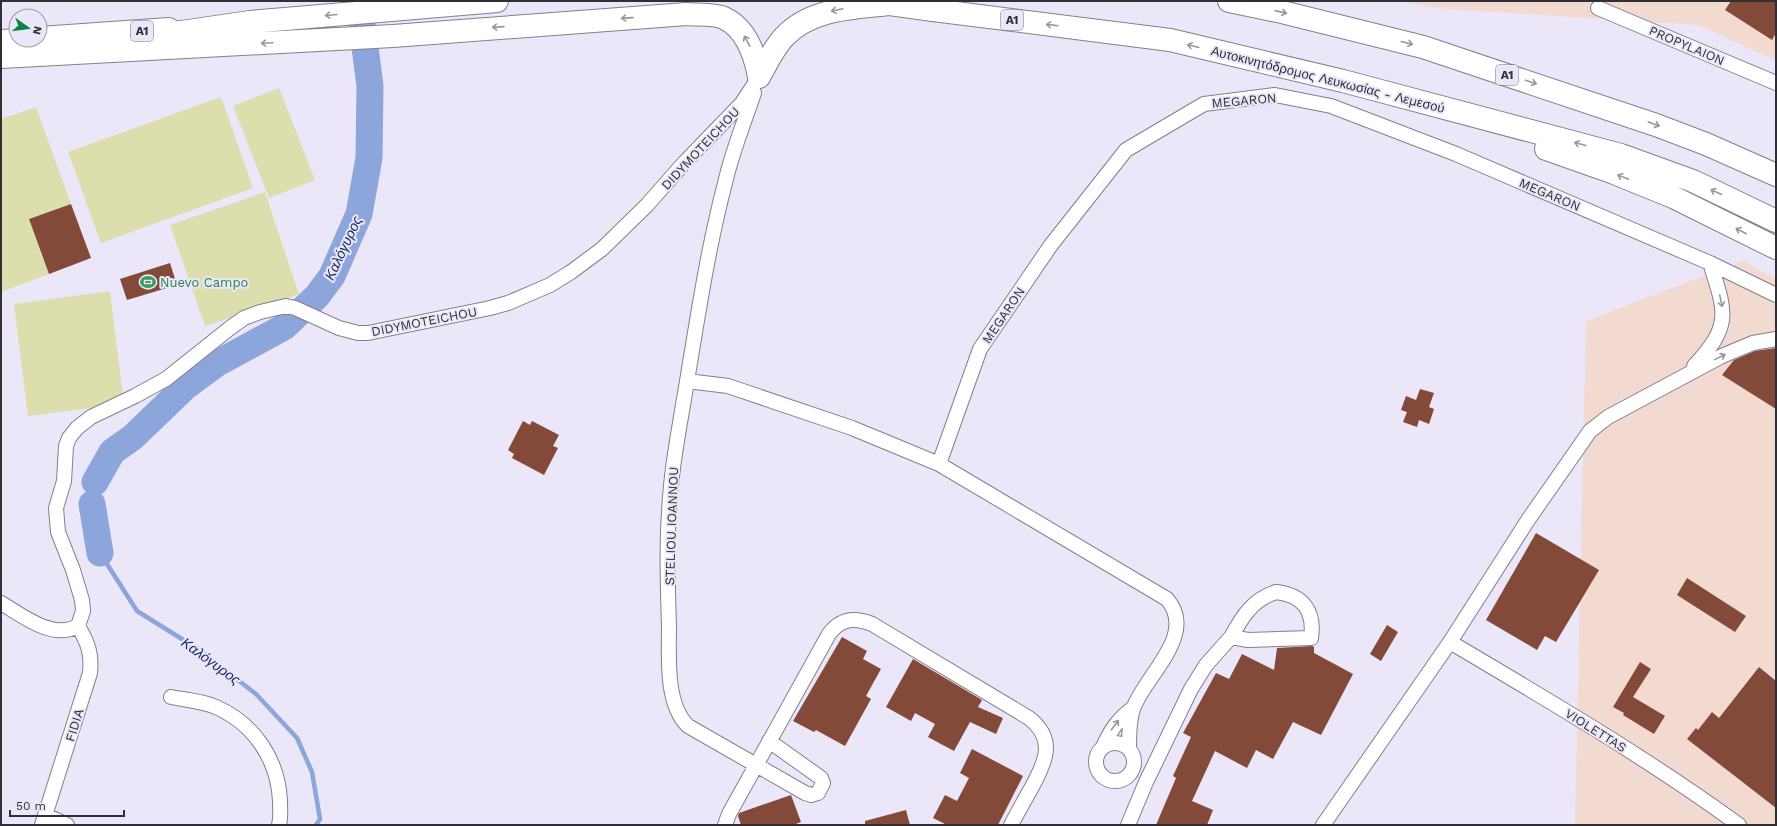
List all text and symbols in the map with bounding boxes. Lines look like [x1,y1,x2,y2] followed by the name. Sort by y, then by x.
[830,7,843,15] one-way arrow
[8,8,48,48] north arrow
[1274,8,1287,16] one-way arrow
[1001,10,1023,30] road number: A1
[325,11,338,18] one-way arrow
[621,14,634,21] one-way arrow
[131,21,153,41] road number: A1
[1046,21,1059,28] one-way arrow
[1647,23,1727,68] street label: PROPYLAION
[492,24,505,31] one-way arrow
[30,25,45,36] text: N
[742,35,750,47] one-way arrow
[261,39,274,46] one-way arrow
[1400,40,1413,48] one-way arrow
[1187,41,1200,49] one-way arrow
[1209,43,1446,116] street label: Αυτοκινητόδρομος Λευκωσίας - Λεμεσού
[1496,65,1518,85] road number: A1
[1524,79,1537,86] one-way arrow
[1211,90,1277,111] street label: MEGARON
[658,104,742,193] street label: DIDYMOTEICHOU
[1647,121,1659,129] one-way arrow
[1574,140,1587,148] one-way arrow
[1618,172,1630,180] one-way arrow
[1517,175,1583,214] street label: MEGARON
[1710,188,1722,195] one-way arrow
[321,213,365,283] water label: Καλόγυρος
[1735,227,1747,234] one-way arrow
[139,273,157,291] sports icon: Nuevo Campo
[160,275,249,290] place label: Nuevo Campo
[979,284,1028,346] street label: MEGARON
[1717,294,1725,307] one-way arrow
[370,304,478,339] street label: DIDYMOTEICHOU
[1714,353,1726,360] one-way arrow
[662,466,681,586] street label: STELIOU IOANNOU
[179,634,244,688] water label: Καλόγυρος
[1562,706,1629,755] street label: VIOLETTAS
[62,707,87,743] street label: FIDIA
[1111,720,1119,731] one-way arrow
[10,792,124,818] scale bar
[16,799,46,813] text: 50 m

